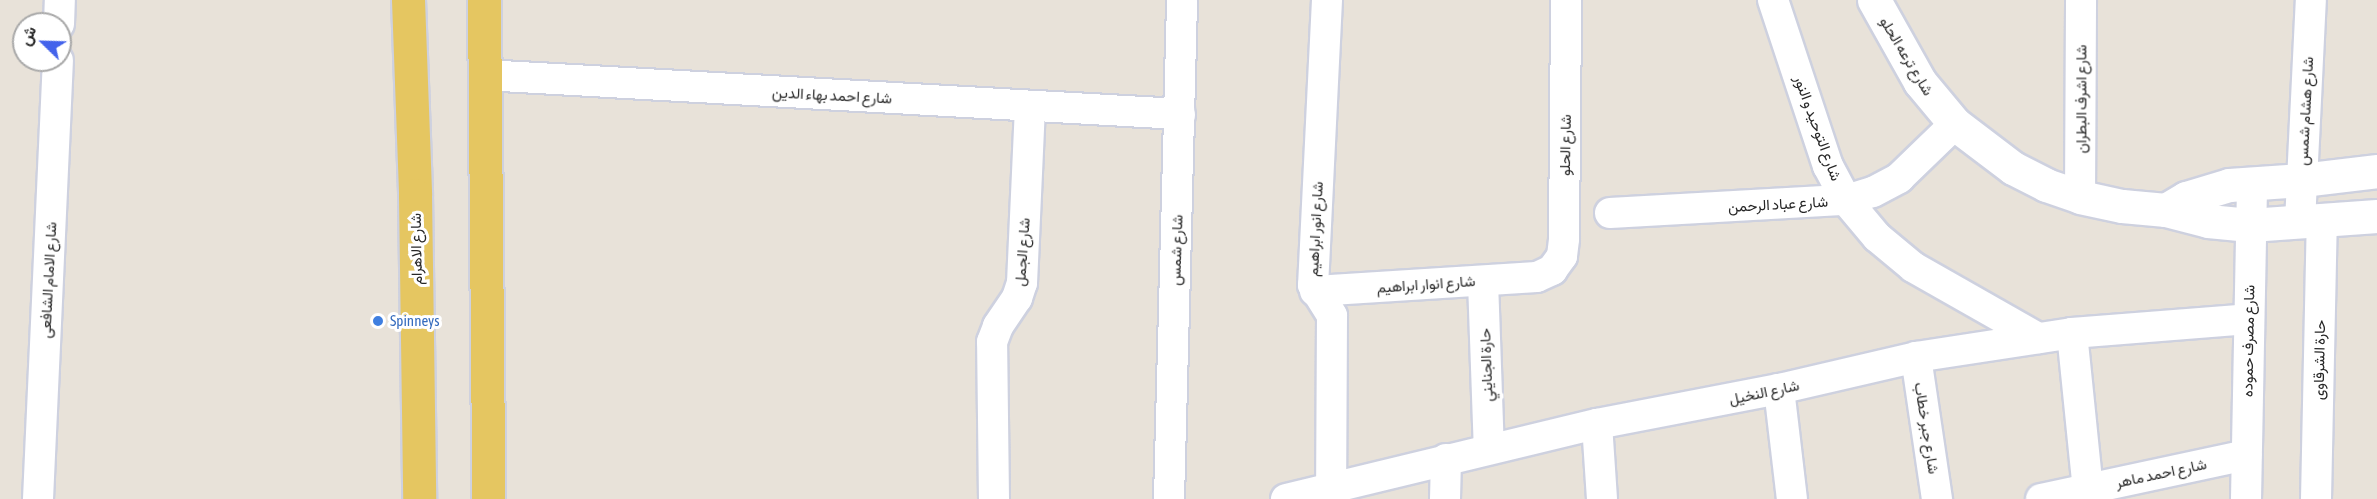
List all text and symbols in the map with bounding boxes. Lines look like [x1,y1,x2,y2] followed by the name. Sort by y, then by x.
[12,12,72,72] north arrow
[1876,13,1938,99] street label: شارع ترعه الحلو
[15,23,39,48] text: ش
[2072,45,2090,153] street label: شارع اشرف البطران
[2293,56,2317,166] street label: شارع هشام شمس
[1791,73,1845,183] street label: شارع التوحيد و النور
[772,83,892,107] street label: شارع احمد بهاء الدين
[1555,114,1575,176] street label: شارع الحلو
[1304,181,1326,277] street label: شارع انور ابراهيم
[1727,192,1829,216] street label: شارع عباد الرحمن
[406,213,426,285] street label: شارع الاهرام
[1166,214,1186,286] street label: شارع شمس
[1011,217,1033,287] street label: شارع الجمل
[36,221,60,339] street label: شارع الامام الشافعى
[1376,272,1476,296] street label: شارع انوار ابراهيم
[2238,285,2258,397] street label: شارع مصرف حموده
[390,312,440,330] place label: Spinneys
[371,314,385,328] marker: Spinneys
[2309,320,2329,400] street label: حارة الشرقاوى
[1476,328,1496,402] street label: حارة الجنايني
[1727,376,1801,408] street label: شارع النخيل
[1911,381,1943,475] street label: شارع جبر خطاب
[2114,455,2208,491] street label: شارع احمد ماهر

